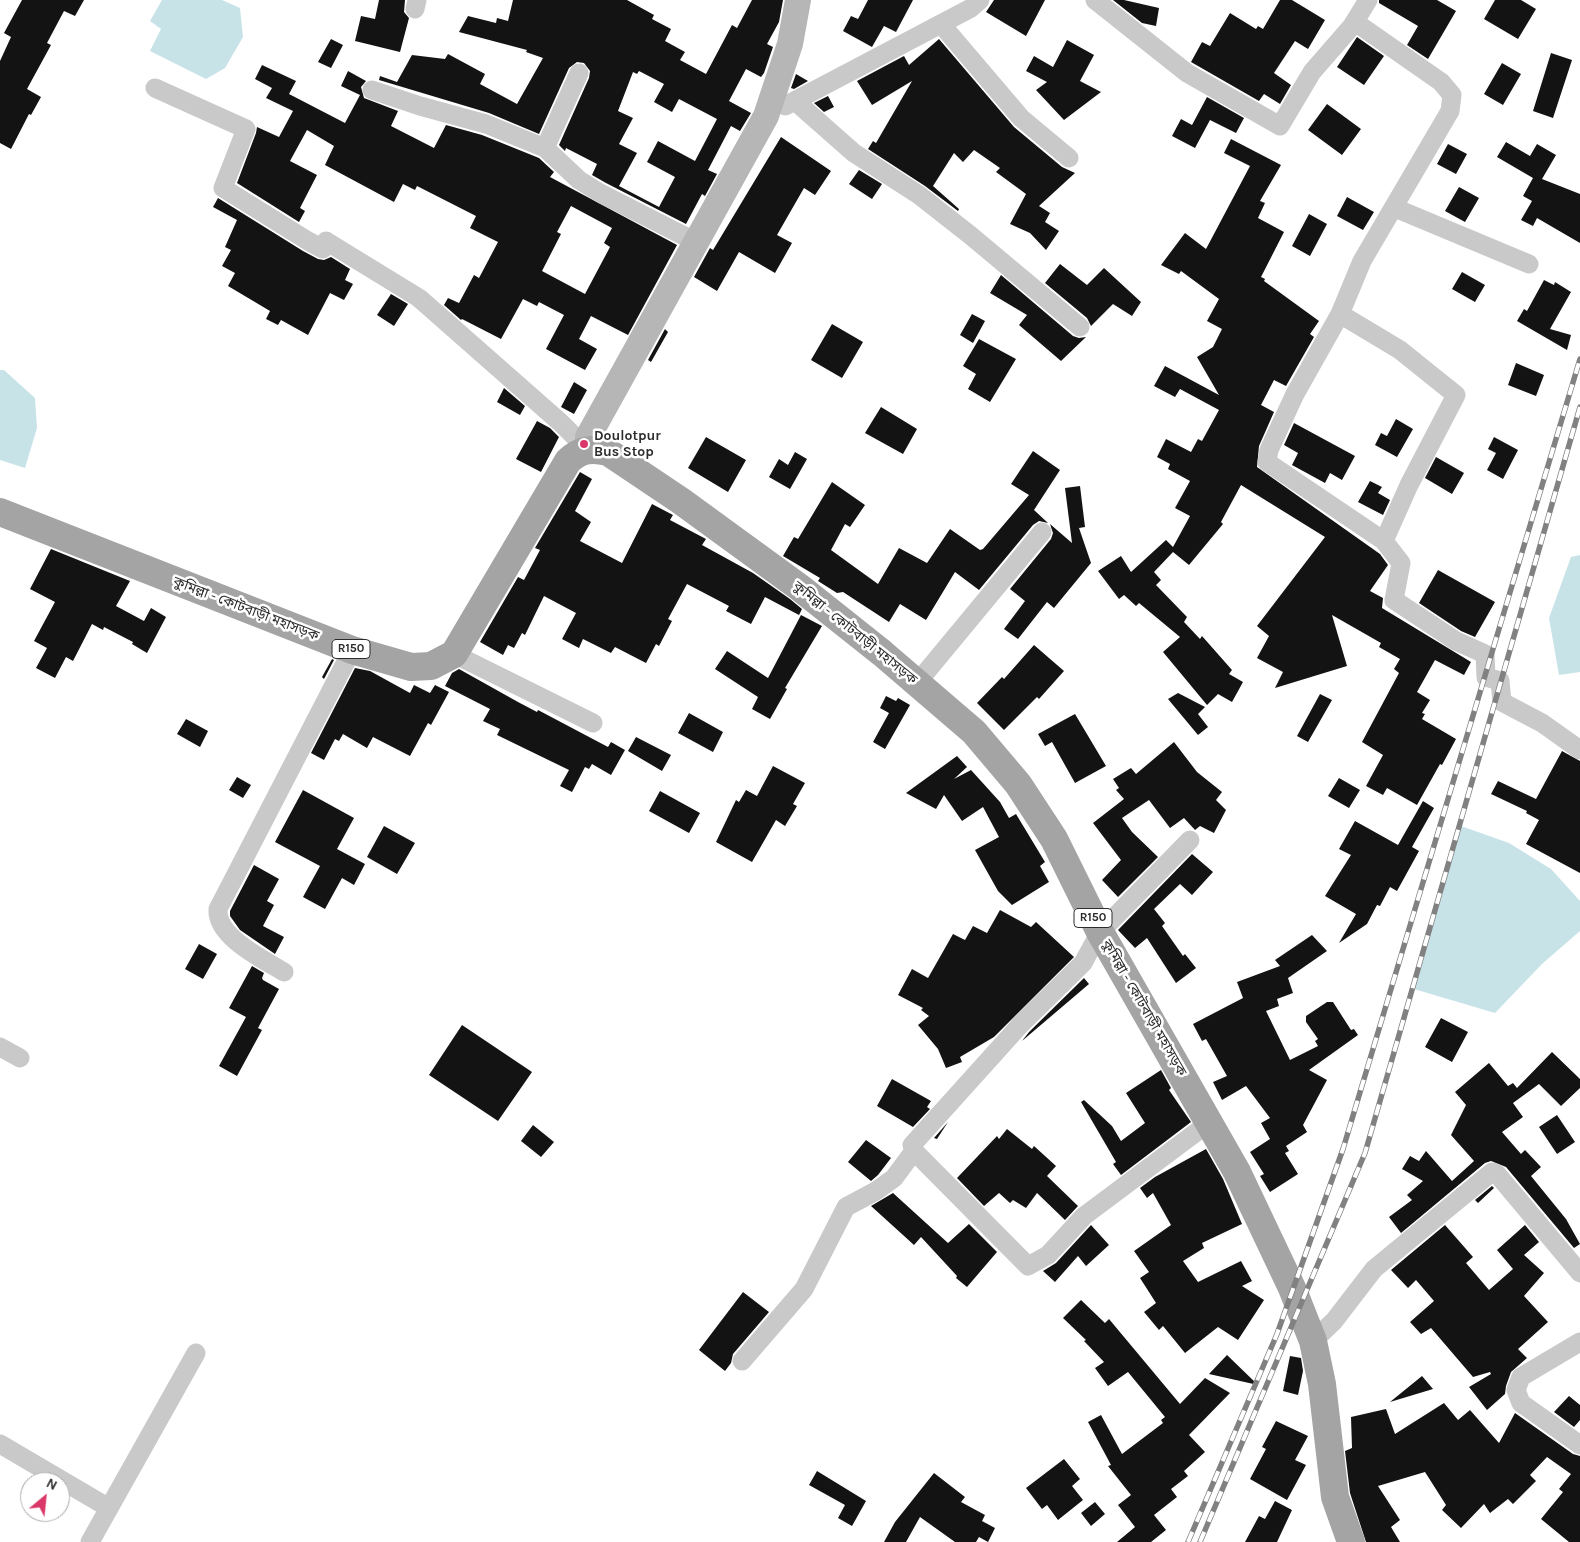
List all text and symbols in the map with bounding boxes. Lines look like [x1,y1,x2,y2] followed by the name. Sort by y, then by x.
[594,428,661,461] place label: Doulotpur Bus Stop
[578,438,590,450] marker: Doulotpur Bus Stop
[171,573,321,645] street label: কুমিল্লা - কোটবাড়ী মহাসড়ক
[790,578,920,688] street label: কুমিল্লা - কোটবাড়ী মহাসড়ক
[332,640,370,659] road number: R150
[1074,908,1112,928] road number: R150
[1098,937,1190,1079] street label: কুমিল্লা - কোটবাড়ী মহাসড়ক
[20,1472,70,1522] north arrow
[43,1474,60,1494] text: N

